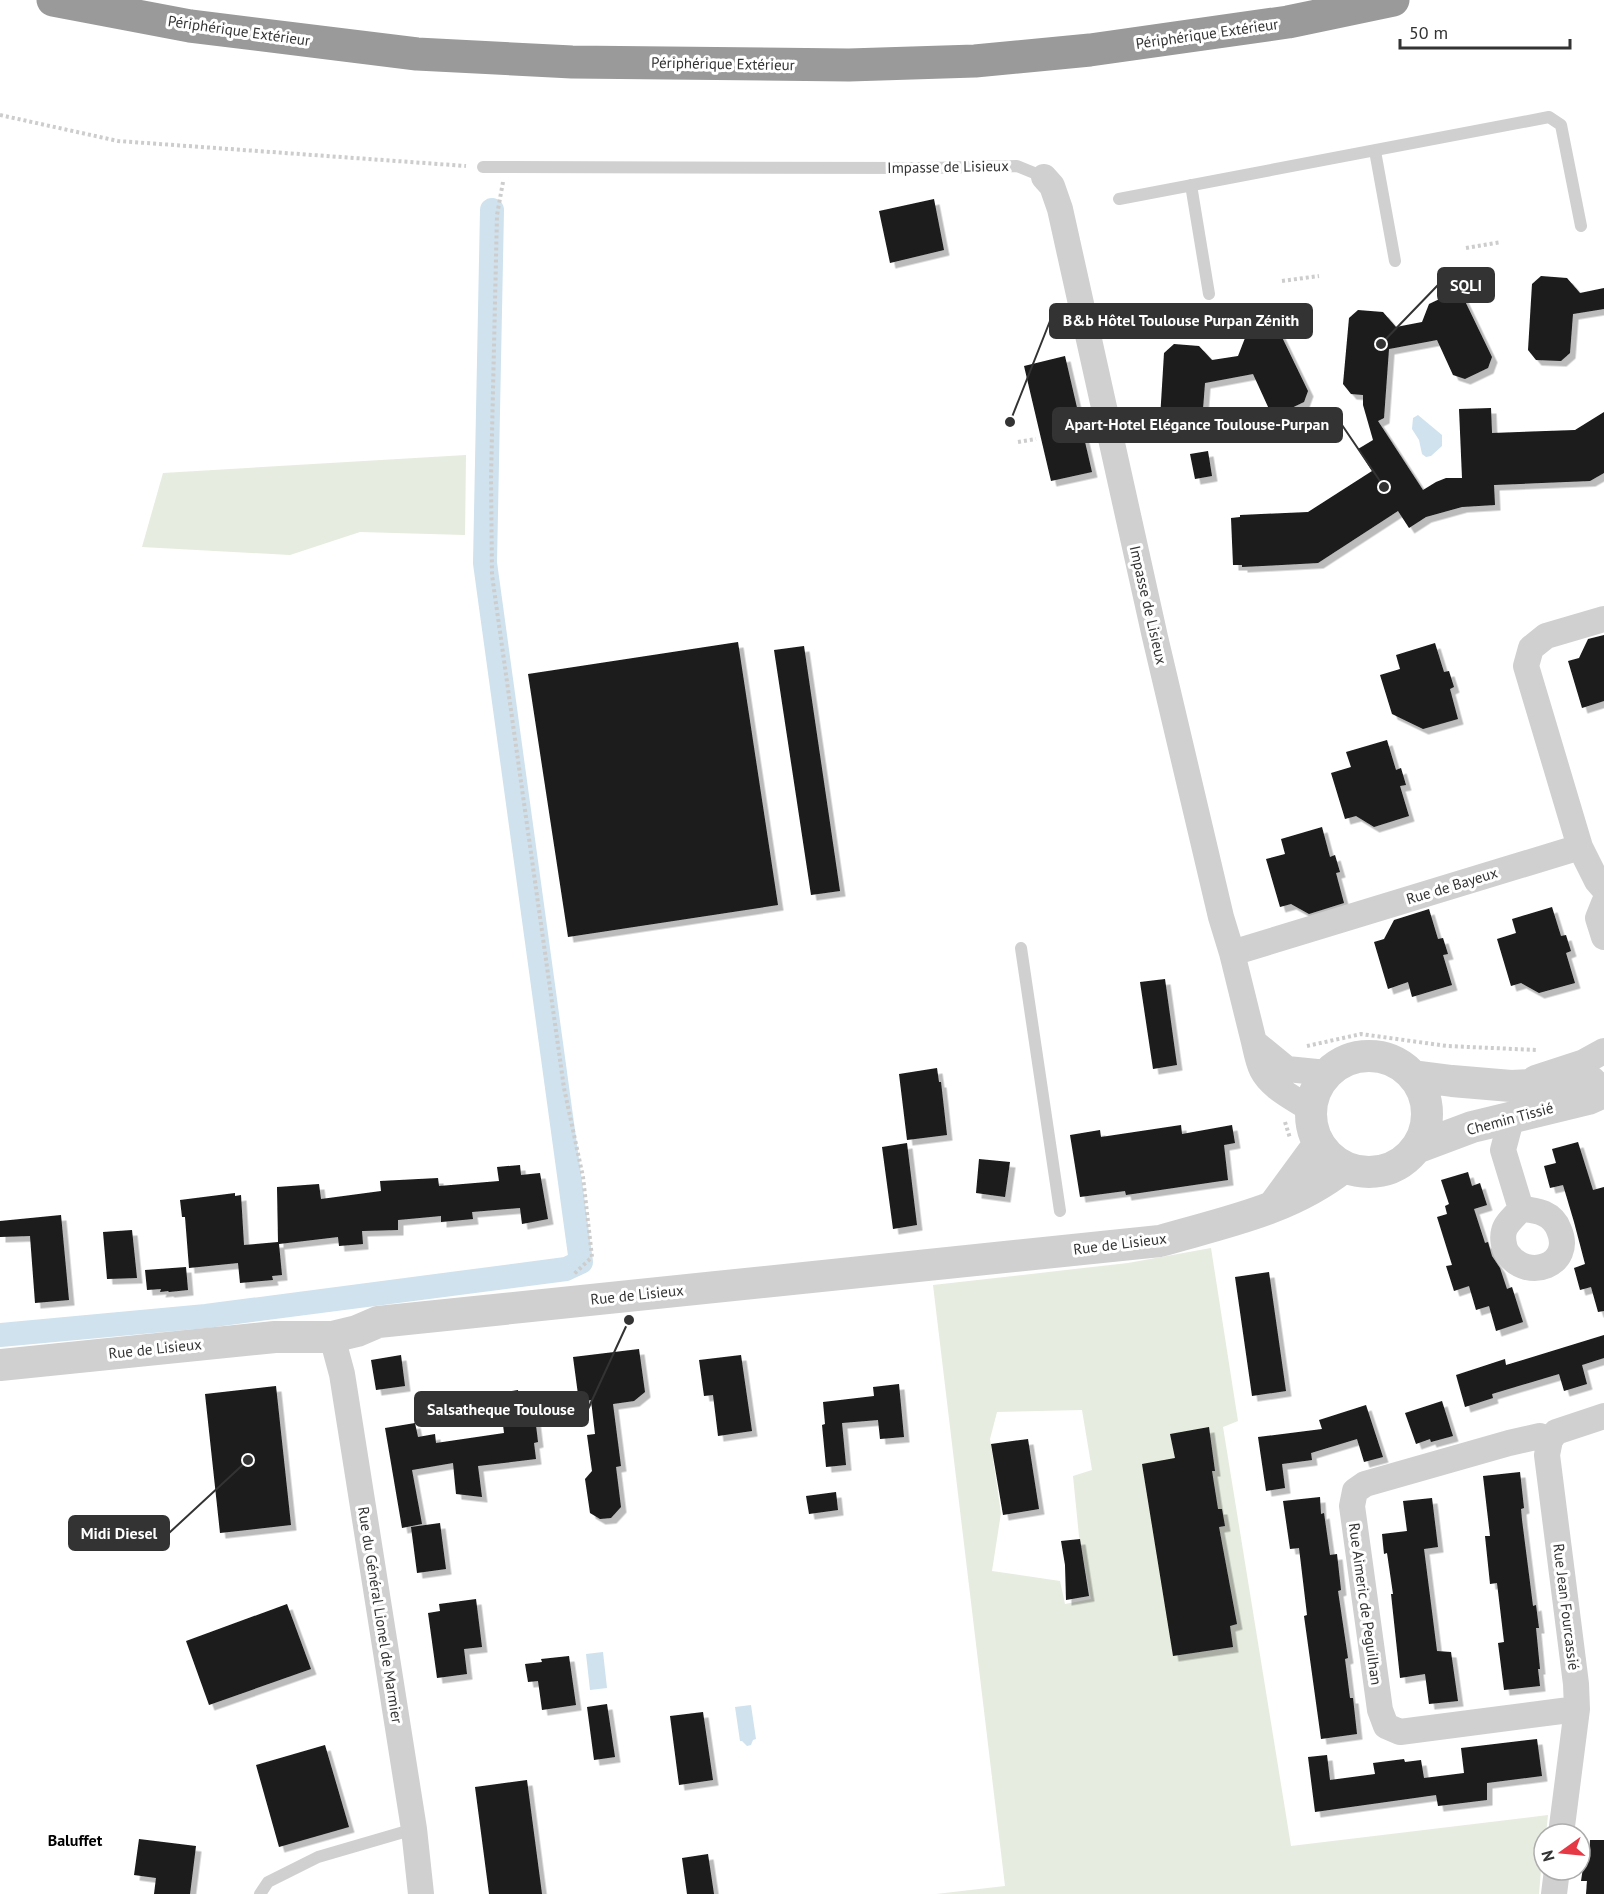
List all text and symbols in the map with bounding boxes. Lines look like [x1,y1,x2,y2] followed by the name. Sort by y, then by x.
[167,11,312,50] street label: Périphérique Extérieur
[1400,12,1570,50] scale bar
[1134,14,1279,53] street label: Périphérique Extérieur
[1409,21,1448,44] text: 50 m
[651,53,795,74] street label: Périphérique Extérieur
[887,156,1009,177] street label: Impasse de Lisieux
[1438,268,1494,302] callout: SQLI
[1450,275,1482,295] text: SQLI
[1050,304,1312,338] callout: B&b Hôtel Toulouse Purpan Zénith
[1063,310,1299,330] text: B&b Hôtel Toulouse Purpan Zénith
[1053,408,1342,442] callout: Apart-Hotel Elégance Toulouse-Purpan
[1065,414,1329,434] text: Apart-Hotel Elégance Toulouse-Purpan
[1126,544,1171,667] street label: Impasse de Lisieux
[1404,863,1500,908] street label: Rue de Bayeux
[1464,1098,1555,1139] street label: Chemin Tissié
[1072,1228,1168,1259] street label: Rue de Lisieux
[589,1280,685,1309] street label: Rue de Lisieux
[107,1334,203,1363] street label: Rue de Lisieux
[415,1392,588,1426] callout: Salsatheque Toulouse
[427,1399,575,1419] text: Salsatheque Toulouse
[354,1505,407,1725] street label: Rue du Général Lionel de Marmier
[69,1516,169,1550] callout: Midi Diesel
[1345,1522,1386,1686] street label: Rue Aimeric de Peguilhan
[81,1523,158,1543] text: Midi Diesel
[1549,1542,1584,1671] street label: Rue Jean Fourcassié
[1532,1822,1592,1882] north arrow
[48,1830,103,1850] district label: Baluffet
[1536,1848,1559,1864] text: N

